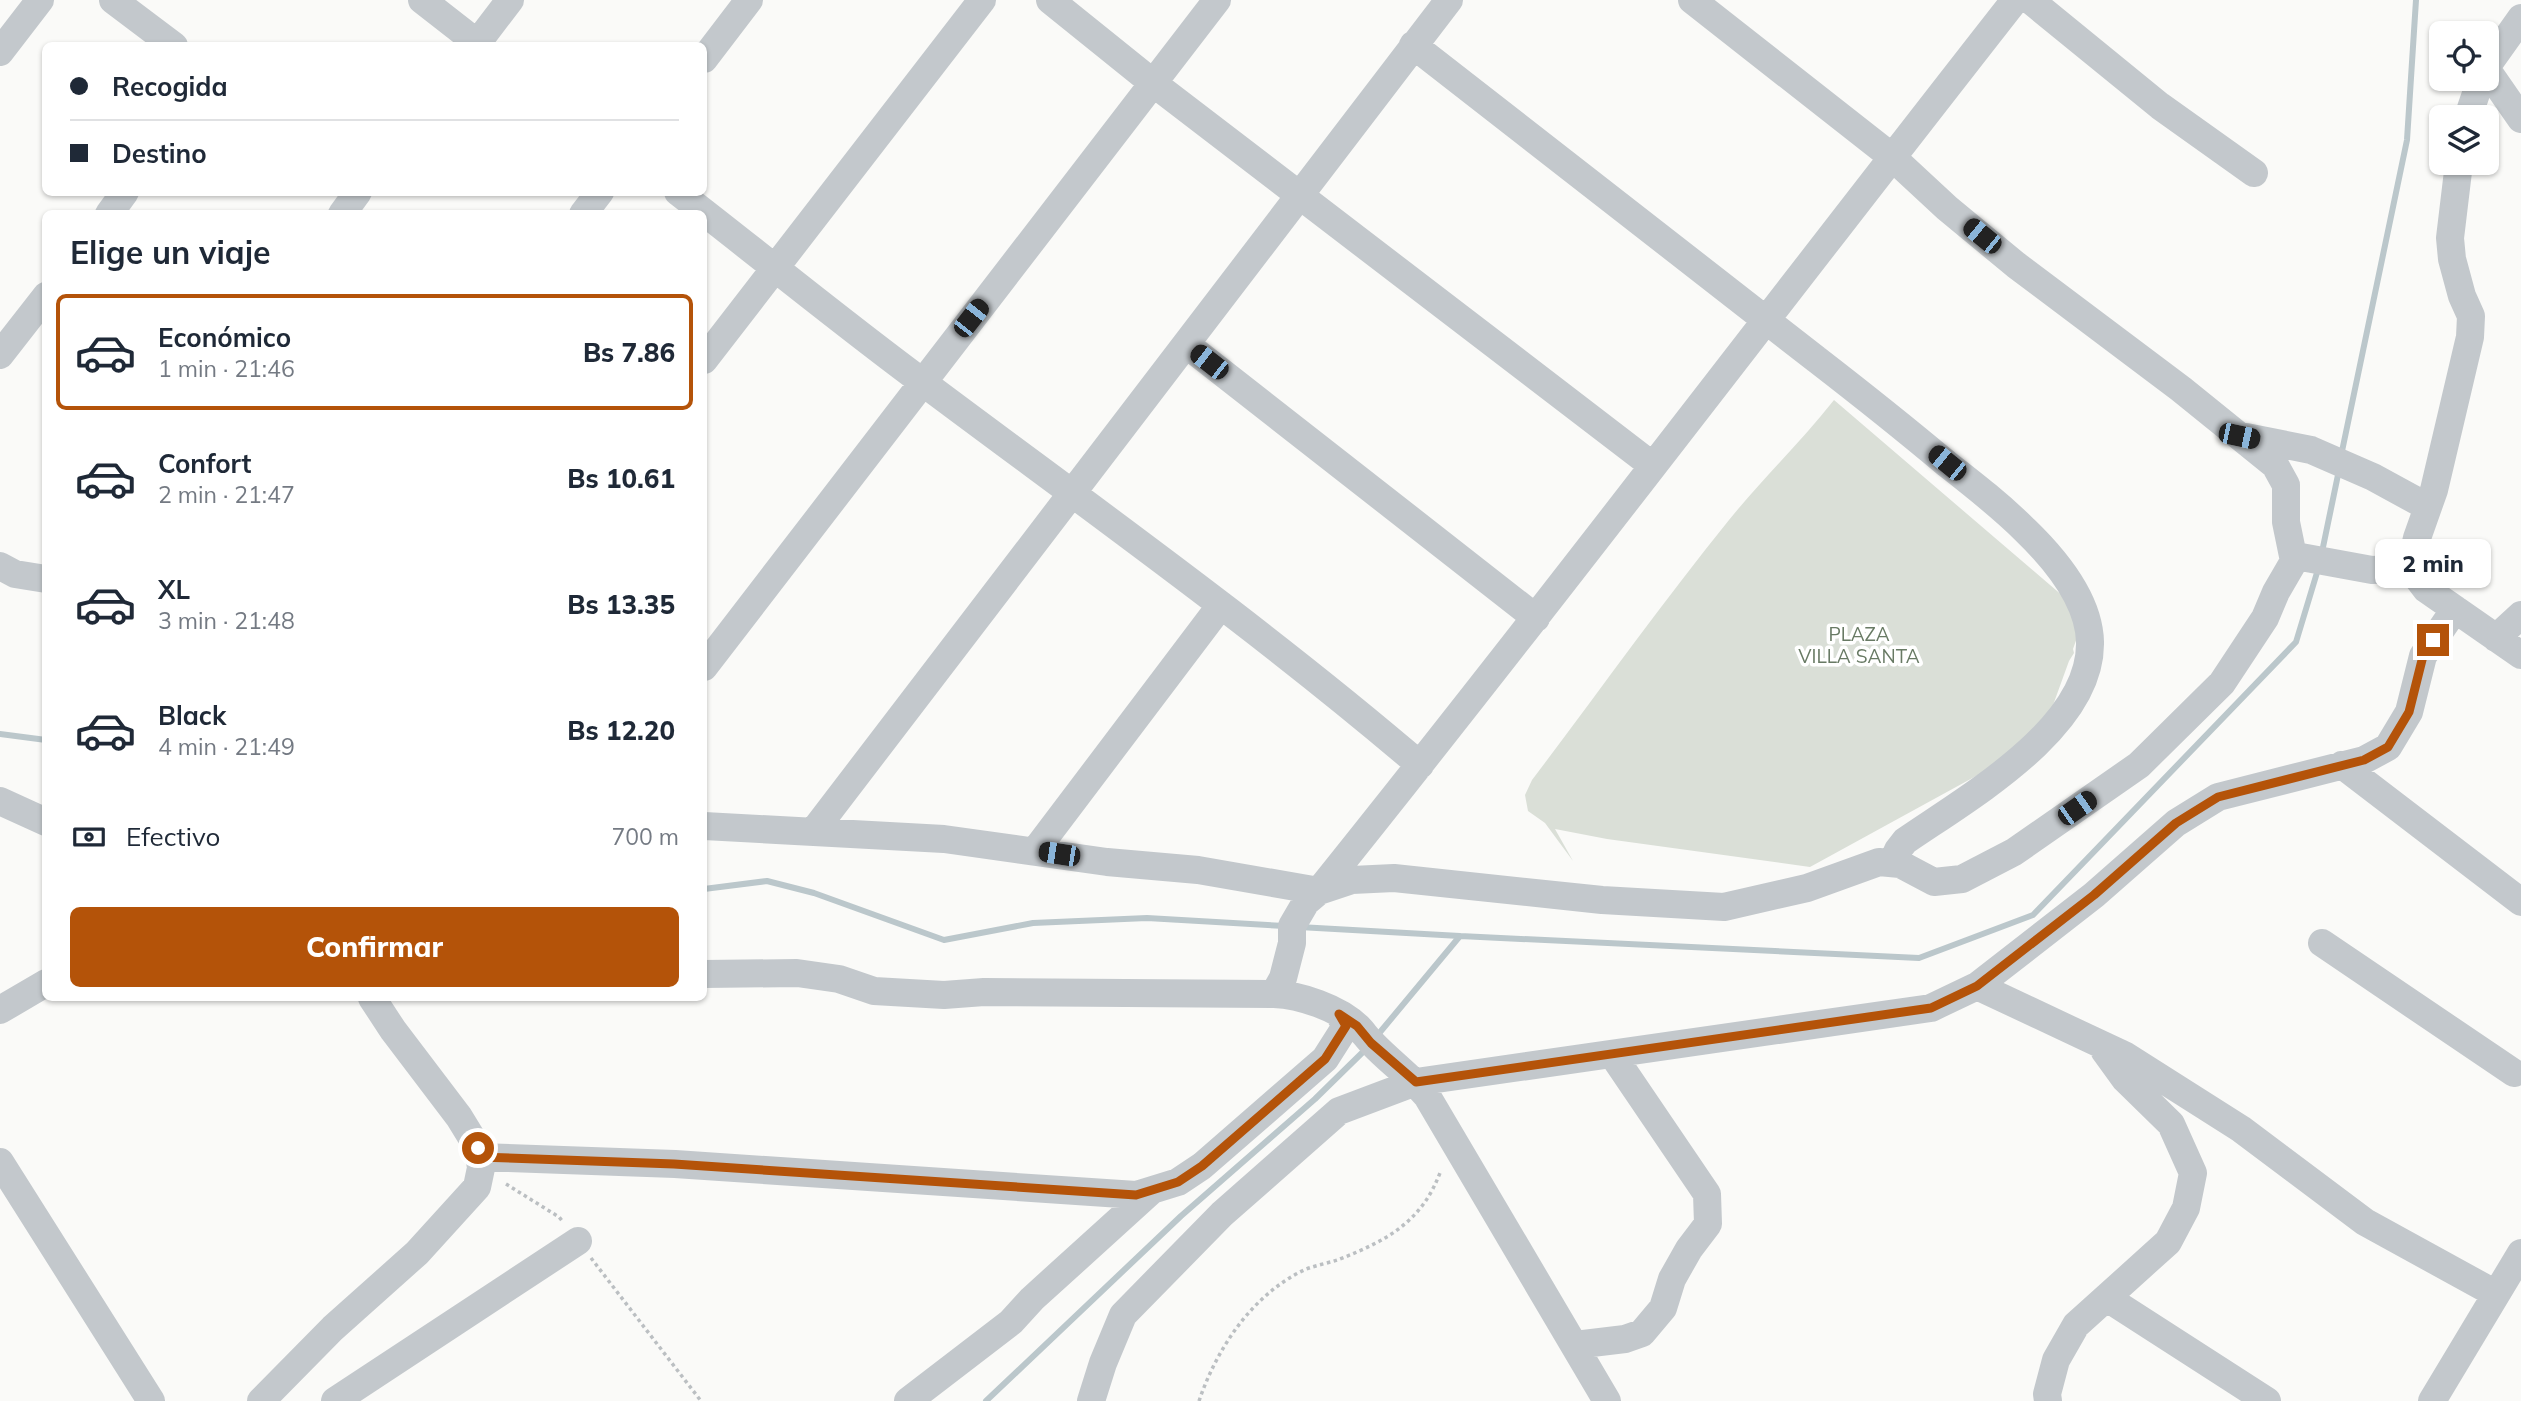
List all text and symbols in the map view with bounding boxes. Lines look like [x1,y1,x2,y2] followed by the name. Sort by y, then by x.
[2429,21,2499,175] map controls
[2429,21,2499,91] button: locate
[112,70,228,103] text: Recogida
[2429,105,2499,175] button: layers
[112,137,207,170] text: Destino
[1960,215,2005,257] car
[70,232,271,272] text: Elige un viaje
[950,295,993,341] car
[74,321,137,384] icon: car
[158,321,291,354] text: Económico
[583,336,675,369] text: Bs 7.86
[1186,341,1233,383] car
[158,354,295,383] text: 1 min · 21:46
[2217,421,2262,451] car
[1925,442,1970,484] car
[74,447,137,510] icon: car
[158,447,251,480] text: Confort
[567,462,675,495] text: Bs 10.61
[158,480,295,509] text: 2 min · 21:47
[2375,538,2491,588] callout: 2 min
[2402,549,2464,578] text: 2 min
[74,573,137,636] icon: car
[158,573,190,606] text: XL
[567,588,675,621] text: Bs 13.35
[158,606,295,635] text: 3 min · 21:48
[1798,622,1920,668] park label: PLAZA VILLA SANTA
[2417,624,2449,656] route end
[74,699,137,762] icon: car
[158,699,226,732] text: Black
[567,714,675,747] text: Bs 12.20
[158,732,295,761] text: 4 min · 21:49
[2054,787,2101,829] car
[70,818,108,856] icon: cash
[126,820,220,853] text: Efectivo
[611,822,679,851] text: 700 m
[1037,840,1082,868] car
[70,907,679,987] button: Confirmar
[462,1132,494,1164] route start

